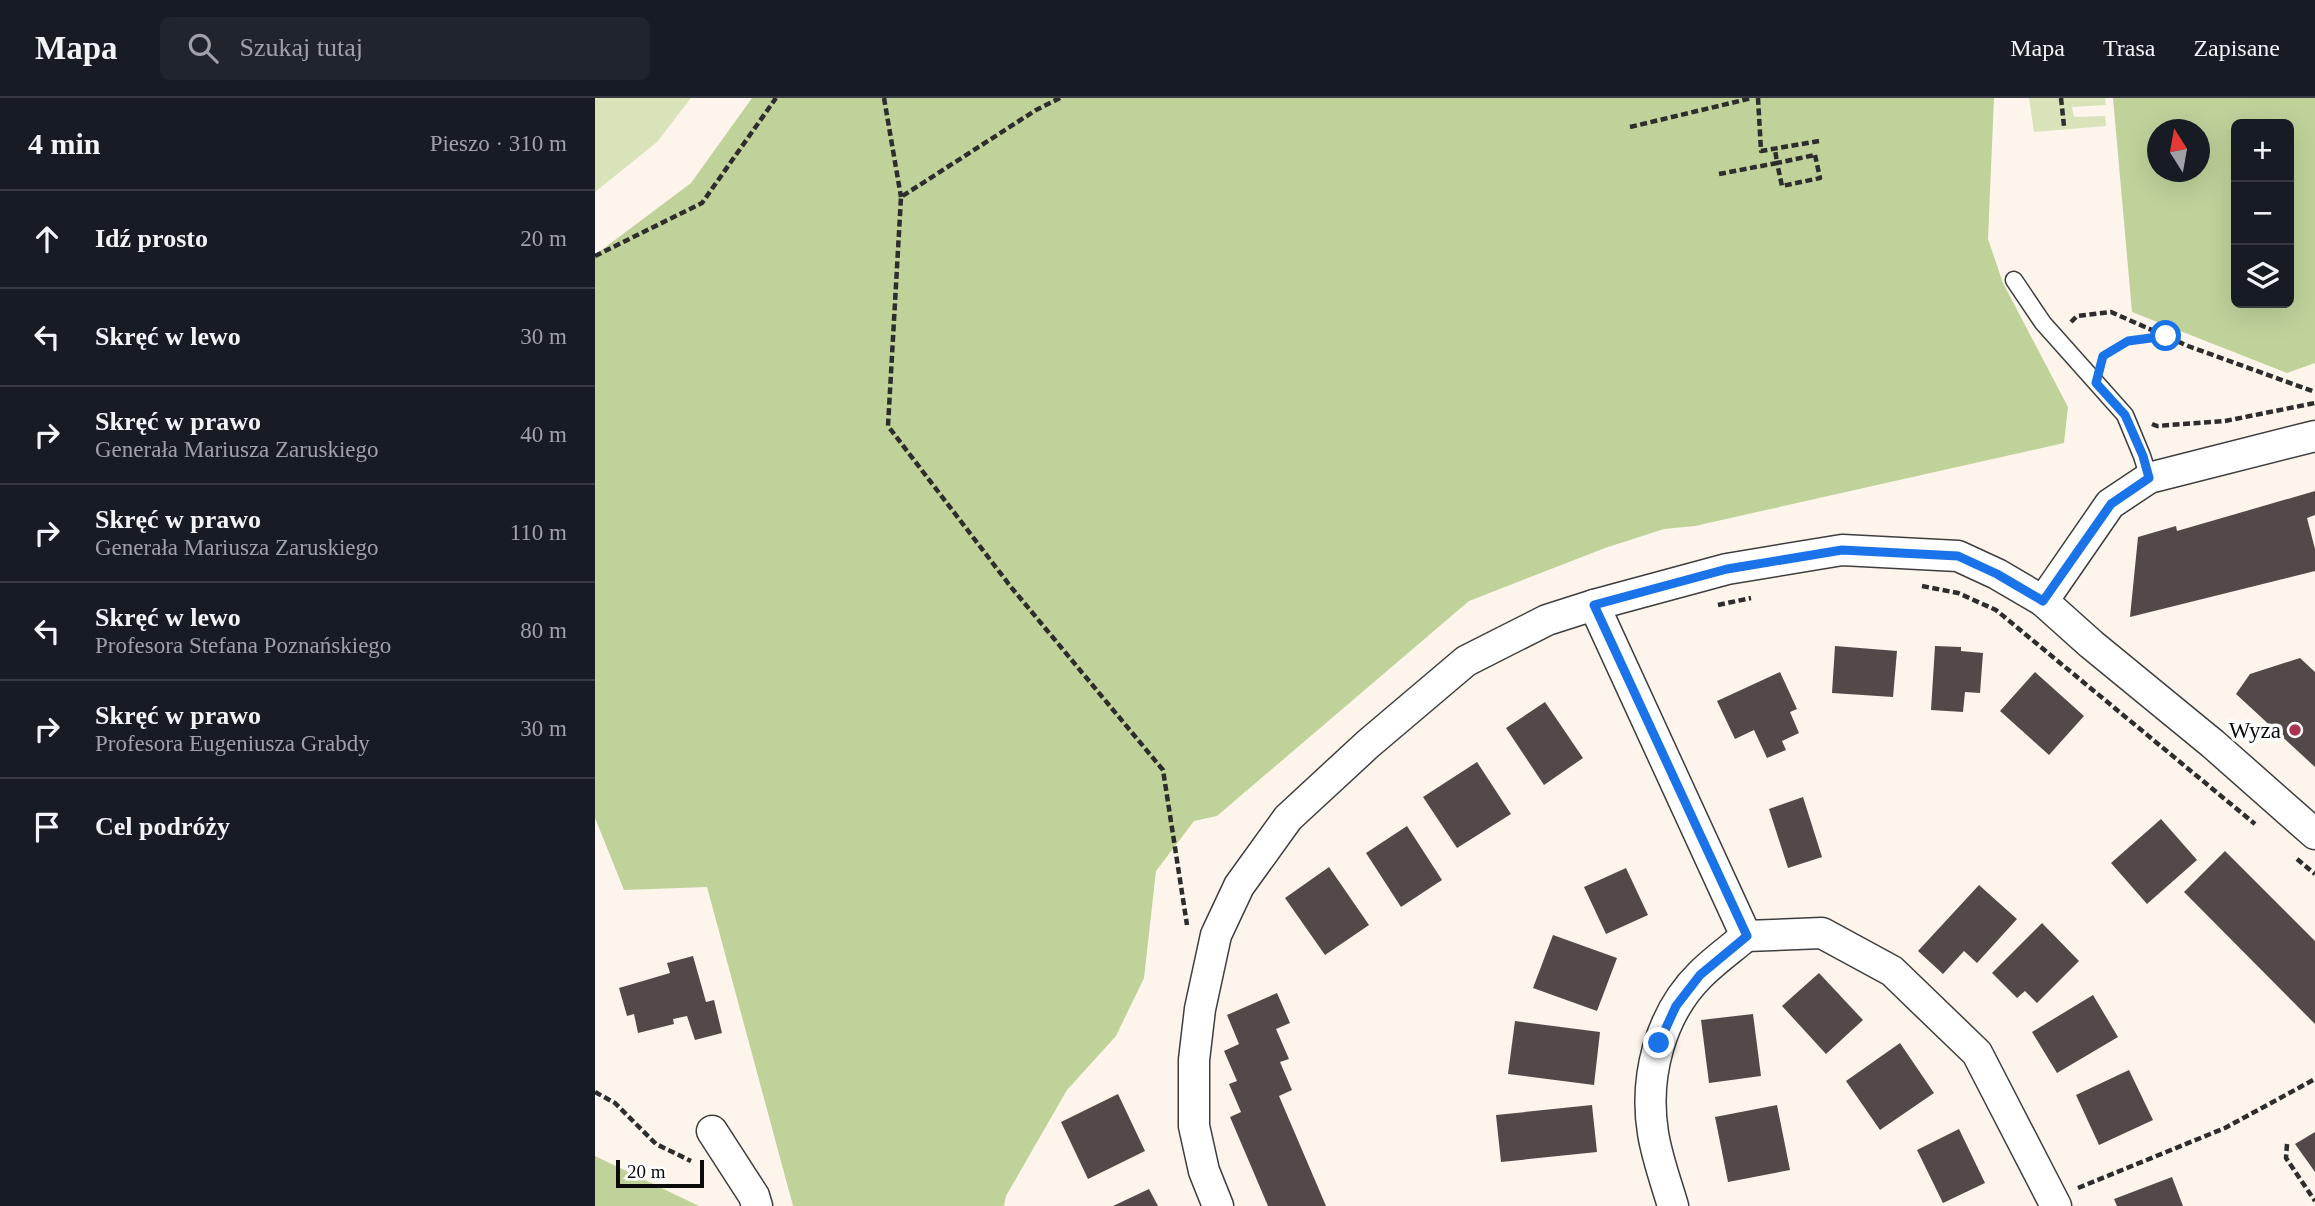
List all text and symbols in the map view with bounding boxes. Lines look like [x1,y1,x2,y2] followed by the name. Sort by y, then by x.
[160,17,650,80] search box
[184,29,222,67] icon: search
[35,30,118,66] text: Mapa
[240,33,363,62] text: Szukaj tutaj
[2010,35,2065,61] text: Mapa
[2103,35,2155,61] text: Trasa
[2193,35,2280,61] text: Zapisane
[2147,119,2210,182] north arrow
[2231,119,2294,308] map controls
[2231,119,2294,182] button: +
[28,127,101,160] text: 4 min
[430,131,567,156] text: Pieszo · 310 m
[2231,182,2294,245] button: −
[28,220,66,258] icon: ahead
[95,224,208,253] text: Idź prosto
[520,226,567,251] text: 20 m
[2231,245,2294,308] button: layers
[28,318,66,356] icon: left
[2150,320,2181,351] route start
[95,322,241,351] text: Skręć w lewo
[520,324,567,349] text: 30 m
[95,407,261,436] text: Skręć w prawo
[28,416,66,454] icon: right
[520,422,567,447] text: 40 m
[95,437,379,462] text: Generała Mariusza Zaruskiego
[95,505,261,534] text: Skręć w prawo
[28,514,66,552] icon: right
[510,520,567,545] text: 110 m
[95,535,379,560] text: Generała Mariusza Zaruskiego
[95,603,241,632] text: Skręć w lewo
[28,612,66,650] icon: left
[520,618,567,643] text: 80 m
[95,633,391,658] text: Profesora Stefana Poznańskiego
[95,701,261,730] text: Skręć w prawo
[28,710,66,748] icon: right
[520,716,567,741] text: 30 m
[2229,718,2281,743] place label: Wyza
[2287,722,2303,738] marker: Wyza
[95,731,370,756] text: Profesora Eugeniusza Grabdy
[28,808,66,846] icon: arrive
[95,812,230,841] text: Cel podróży
[1643,1027,1674,1058] route end
[616,1157,703,1189] scale bar
[627,1161,666,1182] text: 20 m

